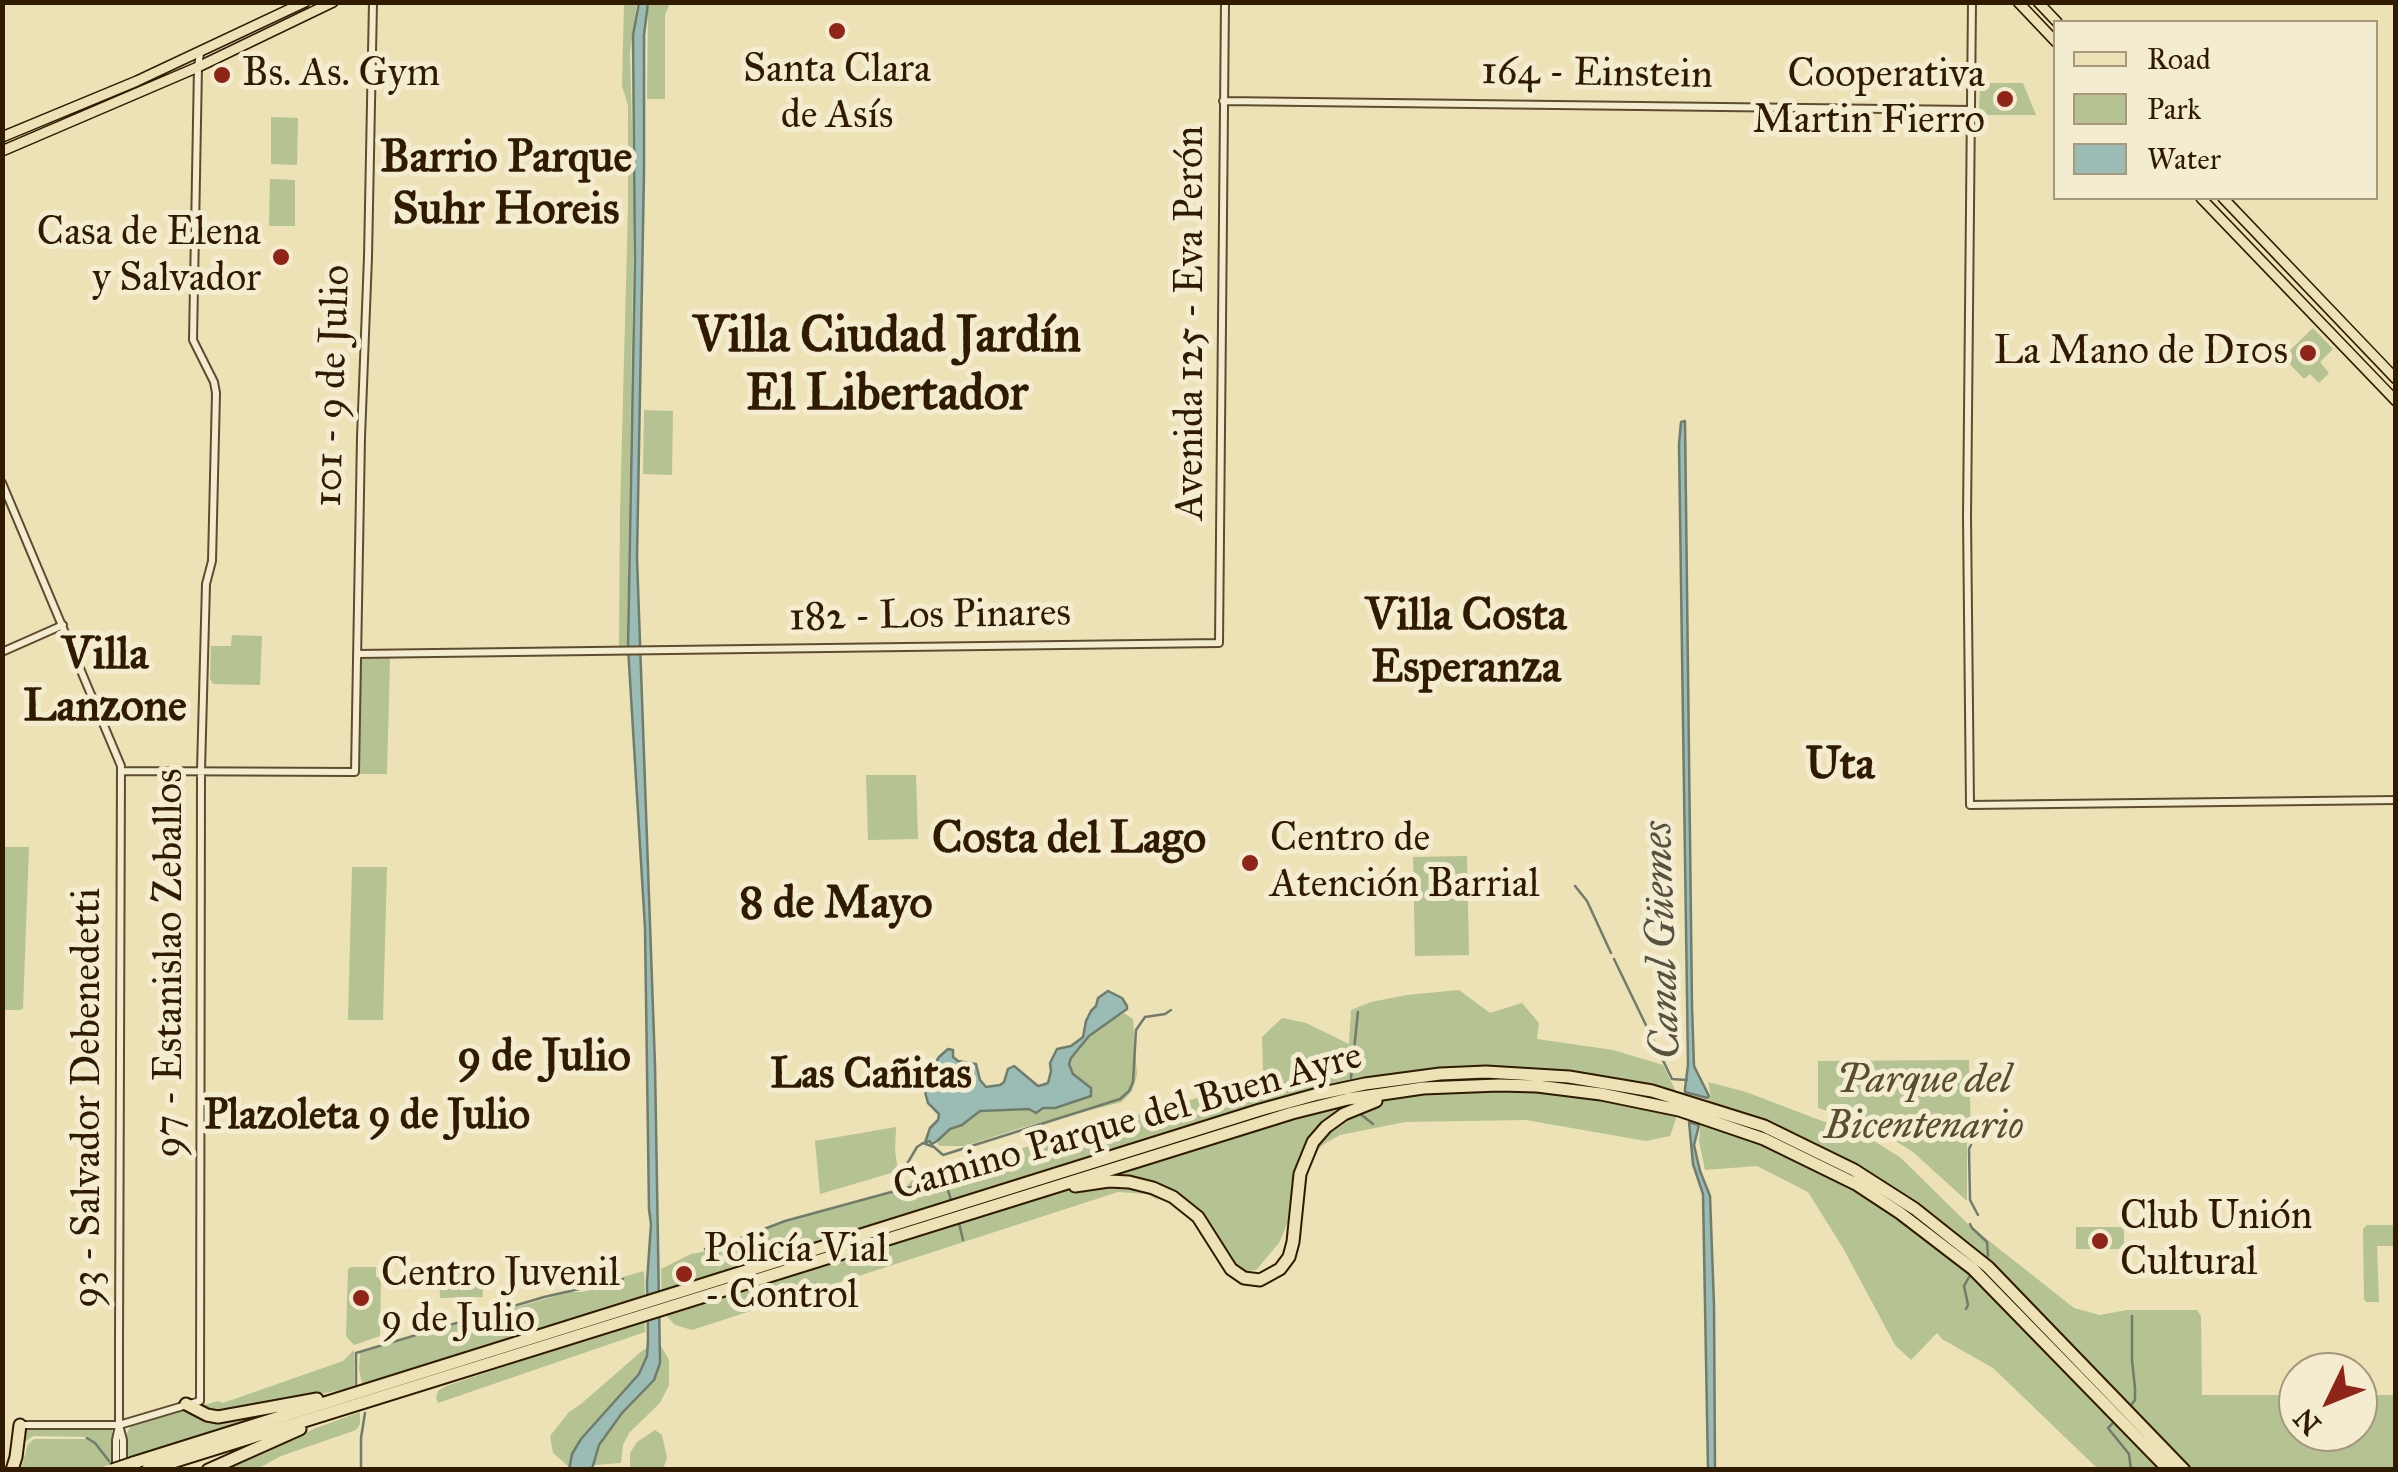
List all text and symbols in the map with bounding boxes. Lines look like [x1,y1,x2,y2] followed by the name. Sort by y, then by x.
[826,20,848,42] marker: Santa Clara de Asís
[2053,20,2378,200] legend
[2147,41,2211,77] text: Road
[743,47,931,141] place label: Santa Clara de Asís
[1481,49,1713,101] street label: 164 - Einstein
[242,51,440,99] place label: Bs. As. Gym
[1753,52,1985,146] place label: Cooperativa Martin Fierro
[211,64,233,86] marker: Bs. As. Gym
[1994,88,2016,110] marker: Cooperativa Martin Fierro
[2147,91,2201,127] text: Park
[1168,126,1216,520] street label: Avenida 125 - Eva Perón
[380,133,632,239] district label: Barrio Parque Suhr Horeis
[2147,141,2221,177] text: Water
[37,210,261,304] place label: Casa de Elena y Salvador
[270,246,292,268] marker: Casa de Elena y Salvador
[306,264,362,508] street label: 101 - 9 de Julio
[693,309,1081,426] district label: Villa Ciudad Jardín El Libertador
[1994,329,2288,377] place label: La Mano de D10s
[2297,342,2319,364] marker: La Mano de D10s
[789,591,1071,643] street label: 182 - Los Pinares
[1365,591,1567,697] district label: Villa Costa Esperanza
[23,630,187,736] district label: Villa Lanzone
[1805,740,1875,794] district label: Uta
[147,768,195,1158] street label: 97 - Estanislao Zeballos
[932,814,1206,868] district label: Costa del Lago
[1270,816,1539,910] place label: Centro de Atención Barrial
[1635,820,1693,1060] water label: Canal Güemes
[1239,852,1261,874] marker: Centro de Atención Barrial
[739,879,933,933] district label: 8 de Mayo
[65,888,113,1308] street label: 93 - Salvador Debenedetti
[457,1032,631,1086] district label: 9 de Julio
[888,1033,1368,1213] street label: Camino Parque del Buen Ayre
[770,1052,972,1102] district label: Las Cañitas
[1824,1058,2024,1152] park label: Parque del Bicentenario
[204,1093,530,1143] district label: Plazoleta 9 de Julio
[2120,1194,2312,1288] place label: Club Unión Cultural
[704,1227,888,1321] place label: Policía Vial - Control
[2089,1230,2111,1252] marker: Club Unión Cultural
[381,1251,620,1345] place label: Centro Juvenil 9 de Julio
[673,1263,695,1285] marker: Policía Vial - Control
[350,1287,372,1309] marker: Centro Juvenil 9 de Julio
[2278,1352,2378,1452] north arrow
[2286,1401,2328,1442] text: N

